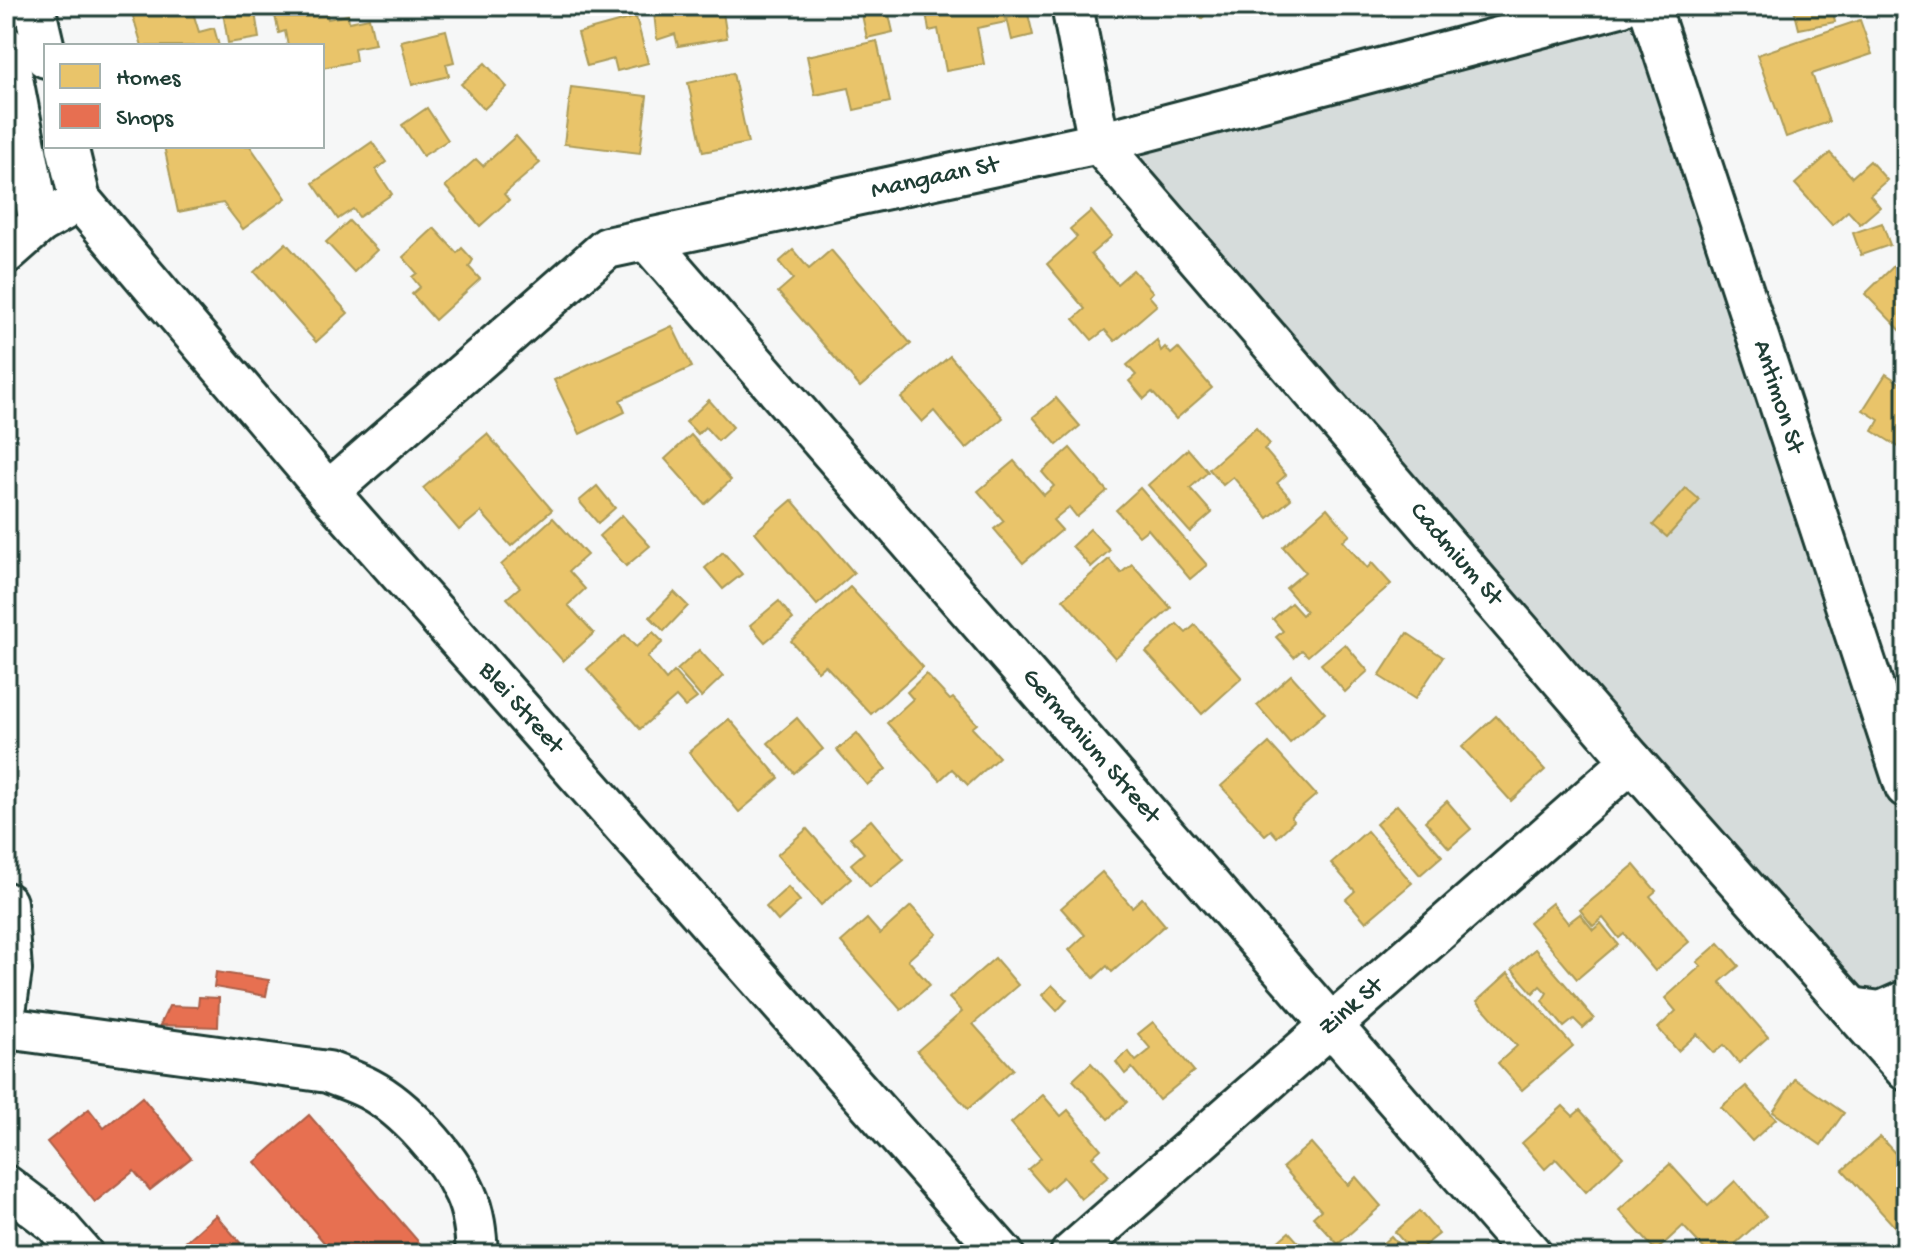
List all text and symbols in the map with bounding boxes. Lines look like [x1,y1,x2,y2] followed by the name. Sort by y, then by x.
[44,44,324,148] legend
[116,65,182,94] text: Homes
[116,105,174,134] text: Shops
[868,150,1004,208] street label: Mangaan St
[1744,337,1811,460] street label: Antimon St
[1402,497,1510,615] street label: Cadmium St
[470,656,571,763] street label: Blei Street
[1014,663,1168,833] street label: Germanium Street
[1313,970,1392,1044] street label: Zink St

